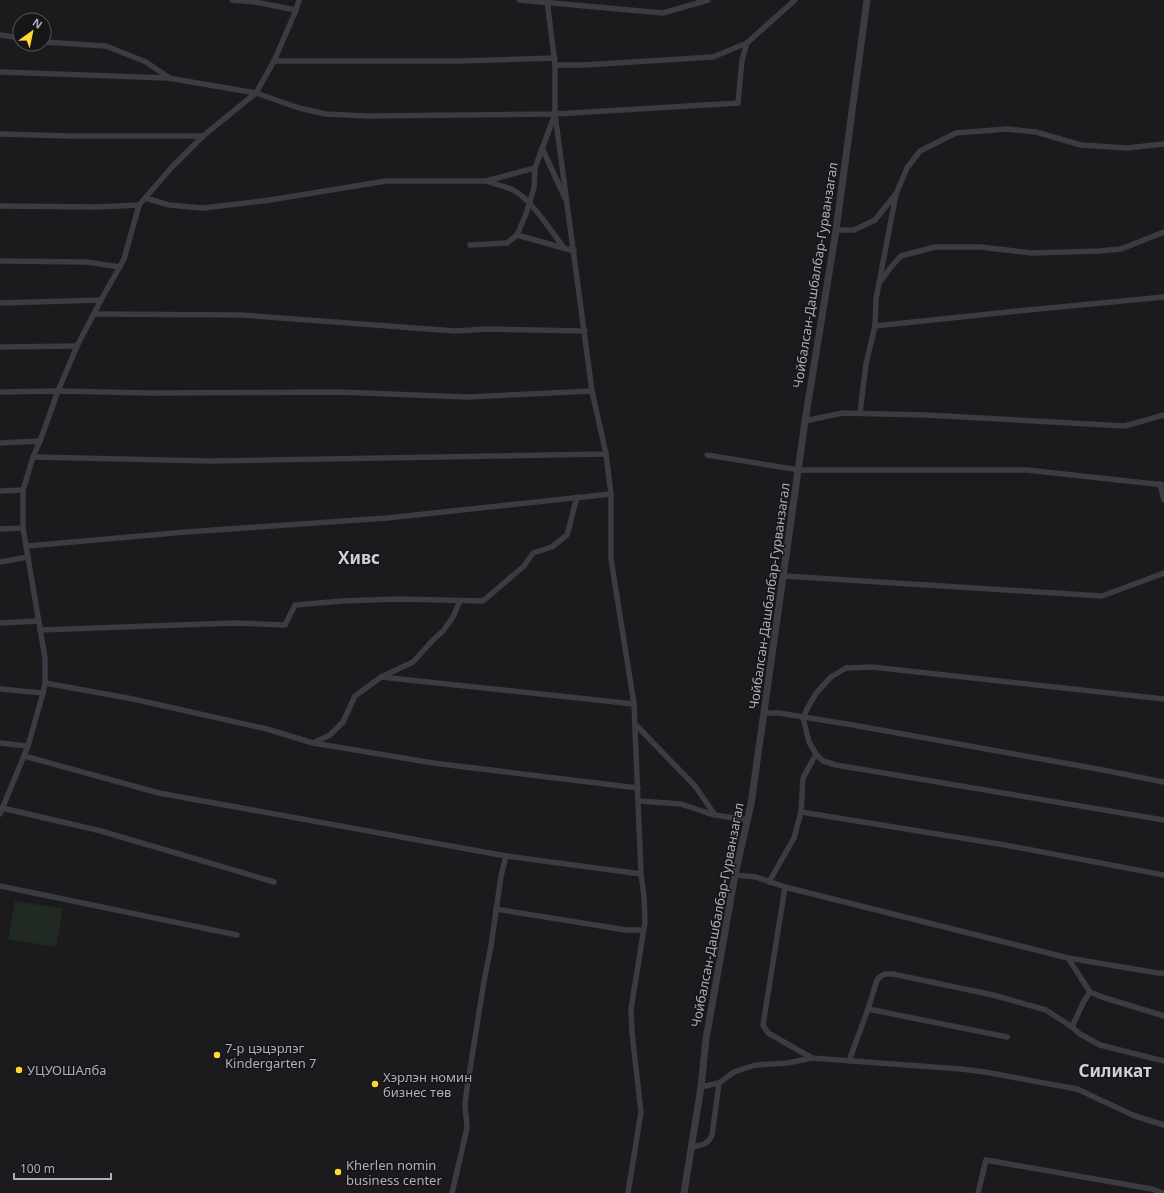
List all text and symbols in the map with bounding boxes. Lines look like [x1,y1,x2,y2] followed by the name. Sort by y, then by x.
[12,12,52,52] north arrow
[30,14,46,32] text: N
[788,161,842,389] street label: Чойбалсан-Дашбалбар-Гурванзагал
[744,482,794,710] street label: Чойбалсан-Дашбалбар-Гурванзагал
[338,546,380,569] district label: Хивс
[686,801,748,1029] street label: Чойбалсан-Дашбалбар-Гурванзагал
[225,1039,317,1072] place label: 7-р цэцэрлэг Kindergarten 7
[212,1050,222,1060] marker: 7-р цэцэрлэг Kindergarten 7
[1078,1059,1152,1082] district label: Силикат
[27,1061,106,1079] place label: УЦУОШАлба
[14,1065,24,1075] marker: УЦУОШАлба
[383,1068,472,1101] place label: Хэрлэн номин бизнес төв
[370,1079,380,1089] marker: Хэрлэн номин бизнес төв
[14,1155,111,1181] scale bar
[346,1156,442,1189] place label: Kherlen nomin business center
[20,1160,55,1177] text: 100 m
[333,1167,343,1177] marker: Kherlen nomin business center

